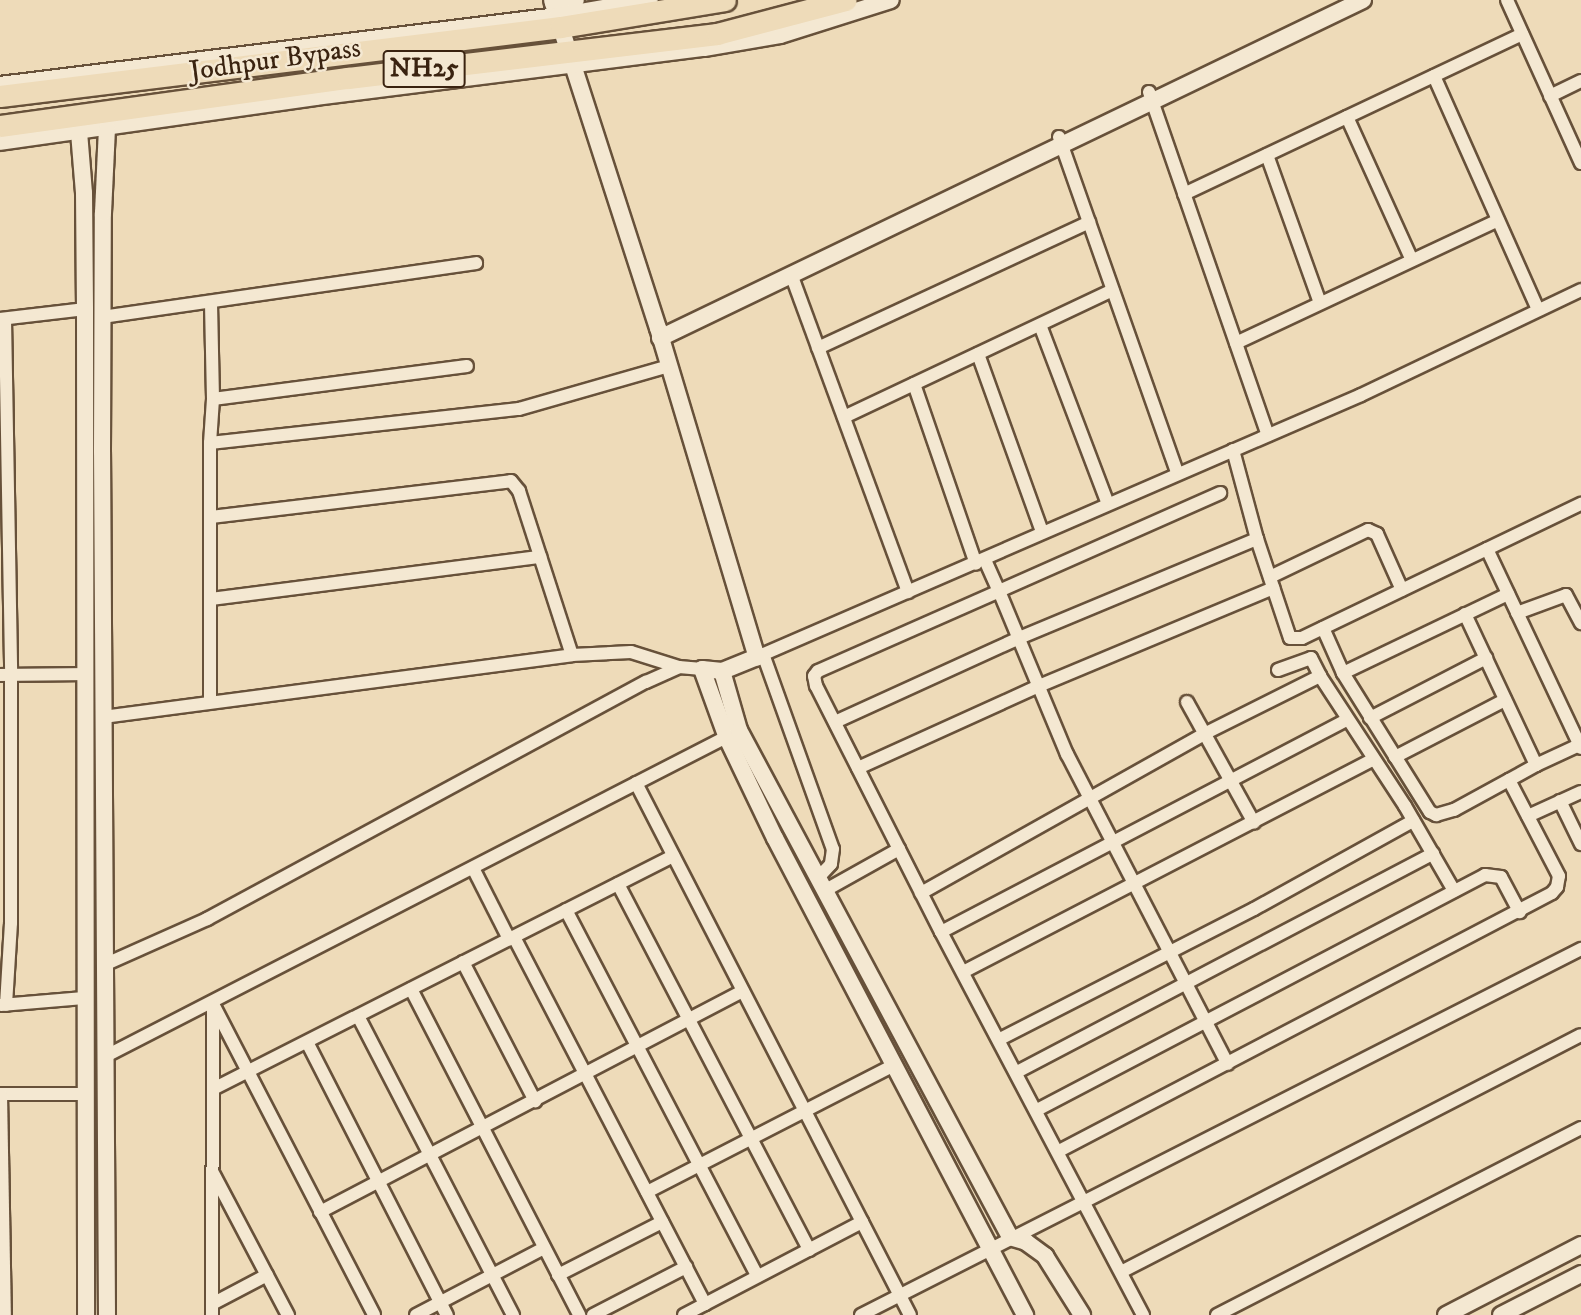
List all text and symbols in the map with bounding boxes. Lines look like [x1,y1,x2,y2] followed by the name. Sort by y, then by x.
[187,31,363,89] street label: Jodhpur Bypass
[382,46,466,92] road number: NH25

